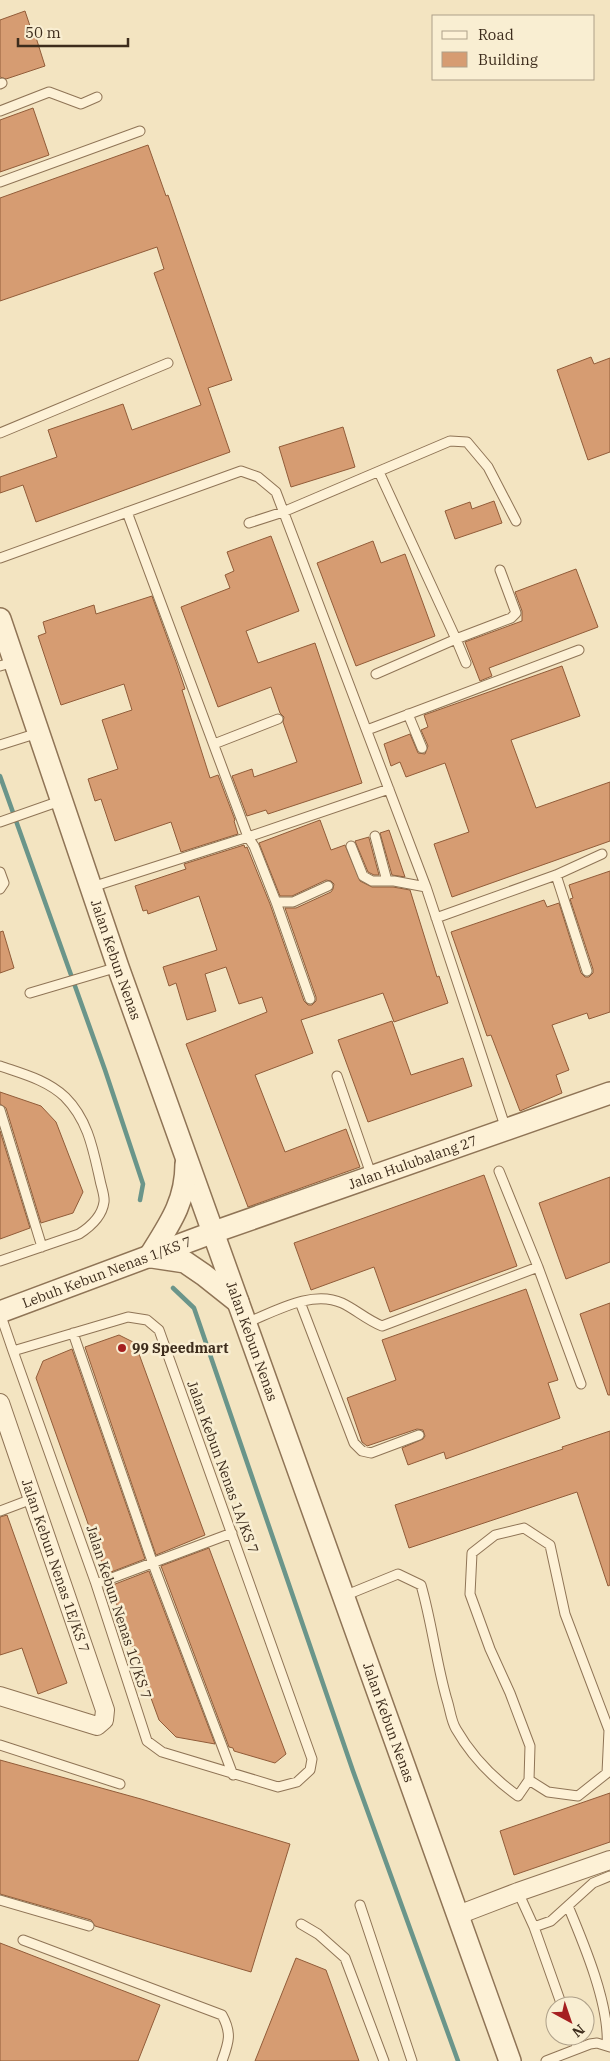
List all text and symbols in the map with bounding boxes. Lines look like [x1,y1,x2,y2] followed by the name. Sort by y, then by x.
[18,15,128,47] scale bar
[432,15,595,80] legend
[25,23,61,42] text: 50 m
[478,25,514,44] text: Road
[478,50,538,69] text: Building
[87,897,145,1023] street label: Jalan Kebun Nenas
[346,1131,479,1193] street label: Jalan Hulubalang 27
[20,1232,194,1312] street label: Lebuh Kebun Nenas 1/KS 7
[222,1279,282,1404] street label: Jalan Kebun Nenas
[132,1339,228,1357] place label: 99 Speedmart
[116,1342,128,1354] marker: 99 Speedmart
[183,1378,263,1556] street label: Jalan Kebun Nenas 1A/KS 7
[18,1477,94,1655] street label: Jalan Kebun Nenas 1E/KS 7
[82,1523,156,1701] street label: Jalan Kebun Nenas 1C/KS 7
[359,1660,419,1785] street label: Jalan Kebun Nenas
[545,1996,595,2046] north arrow
[568,2021,588,2041] text: N

